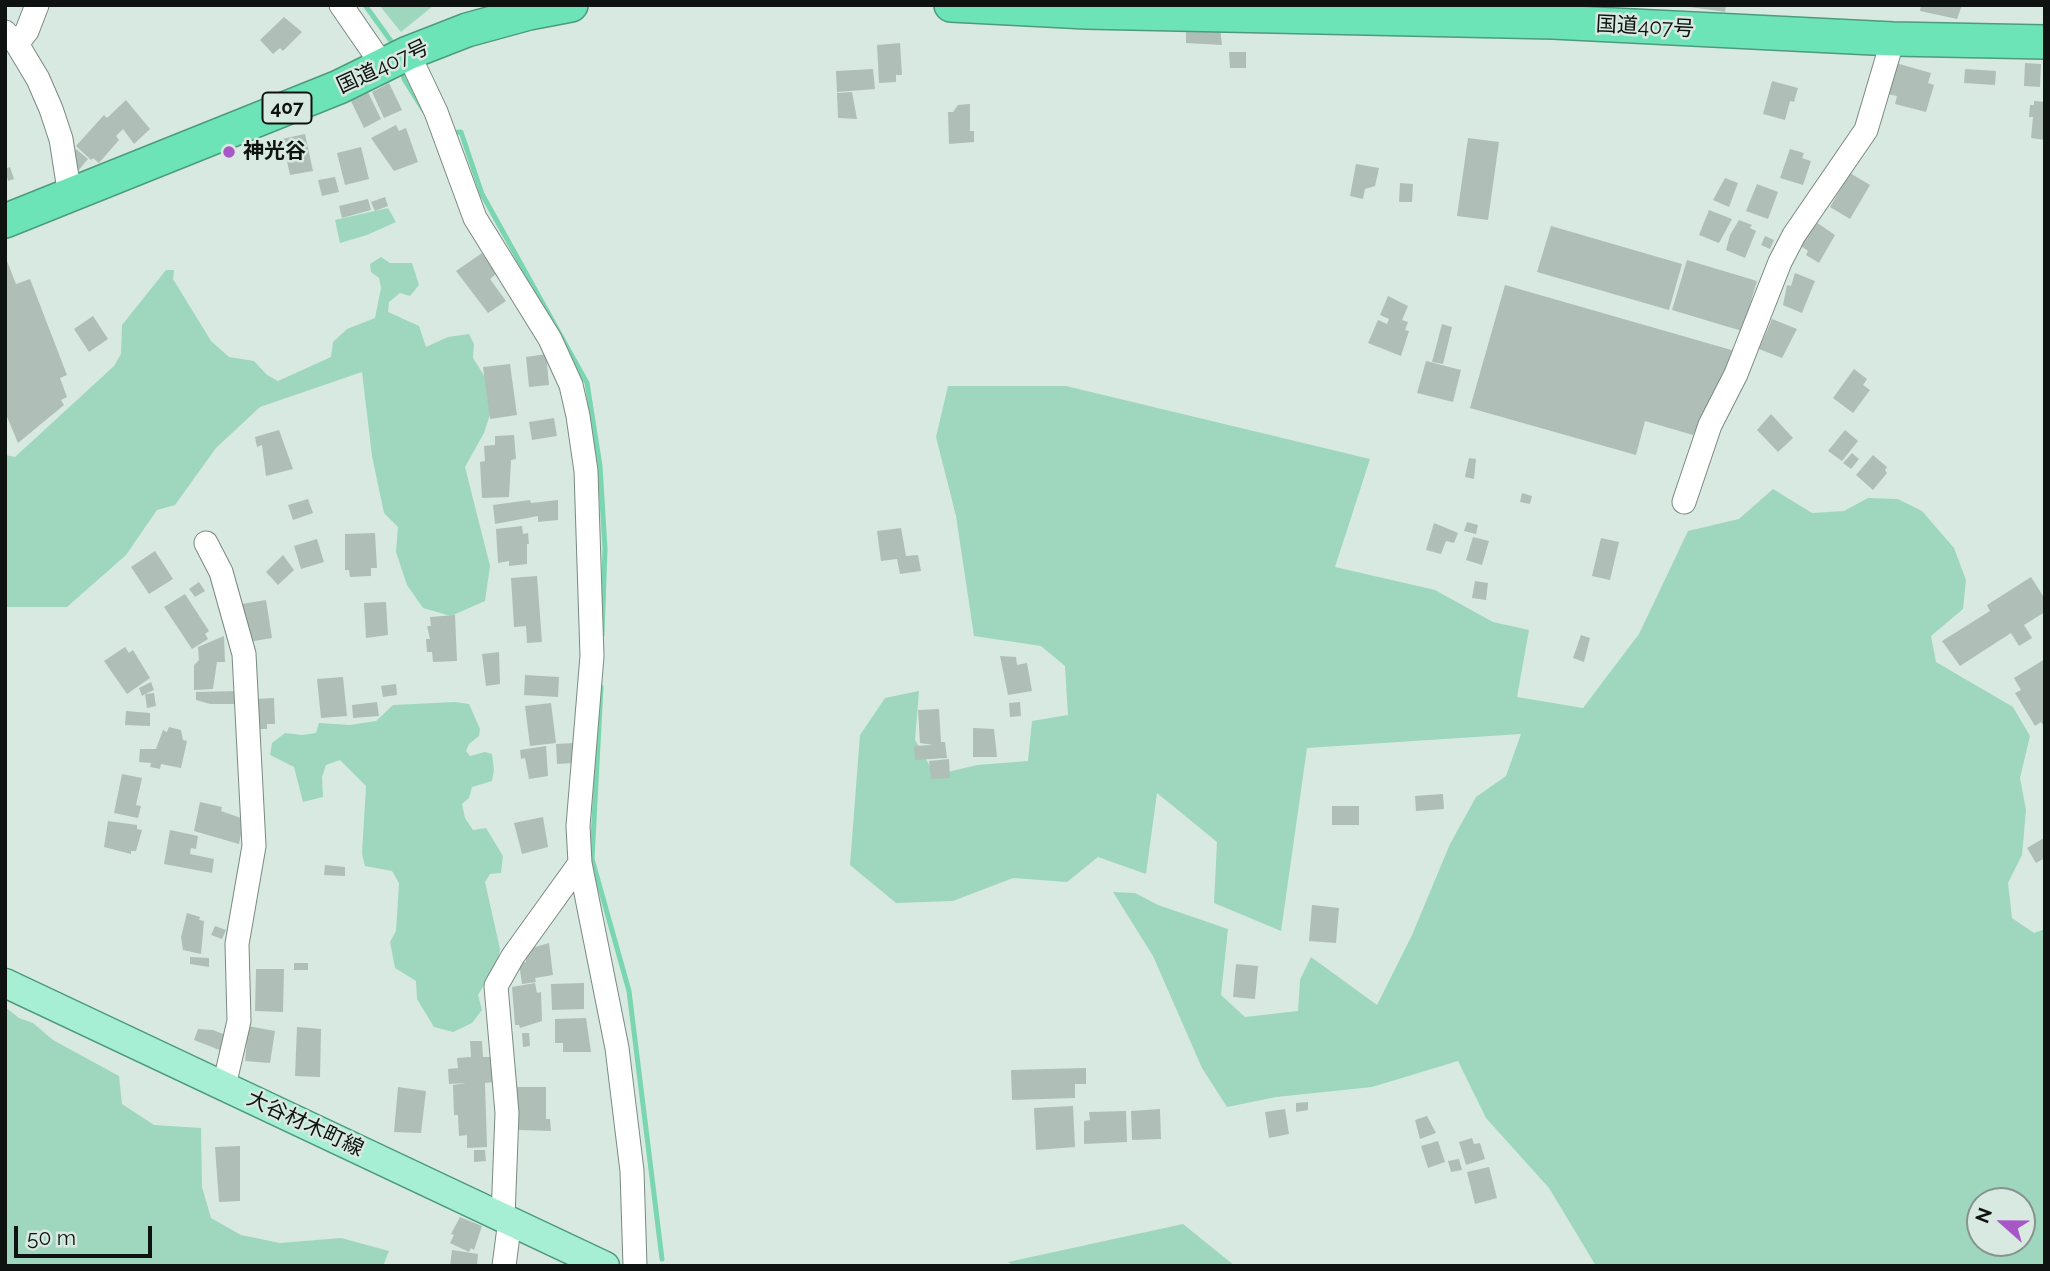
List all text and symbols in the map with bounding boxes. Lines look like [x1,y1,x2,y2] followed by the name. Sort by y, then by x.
[1595,12,1695,42] street label: 国道407号
[333,35,433,99] street label: 国道407号
[262,92,312,124] road number: 407
[243,139,306,165] place label: 神光谷
[221,144,237,160] marker: 神光谷
[243,1086,367,1162] street label: 大谷材木町線
[1966,1187,2036,1257] north arrow
[1970,1204,1996,1226] text: N
[18,1212,156,1256] scale bar
[27,1225,76,1250] text: 50 m

